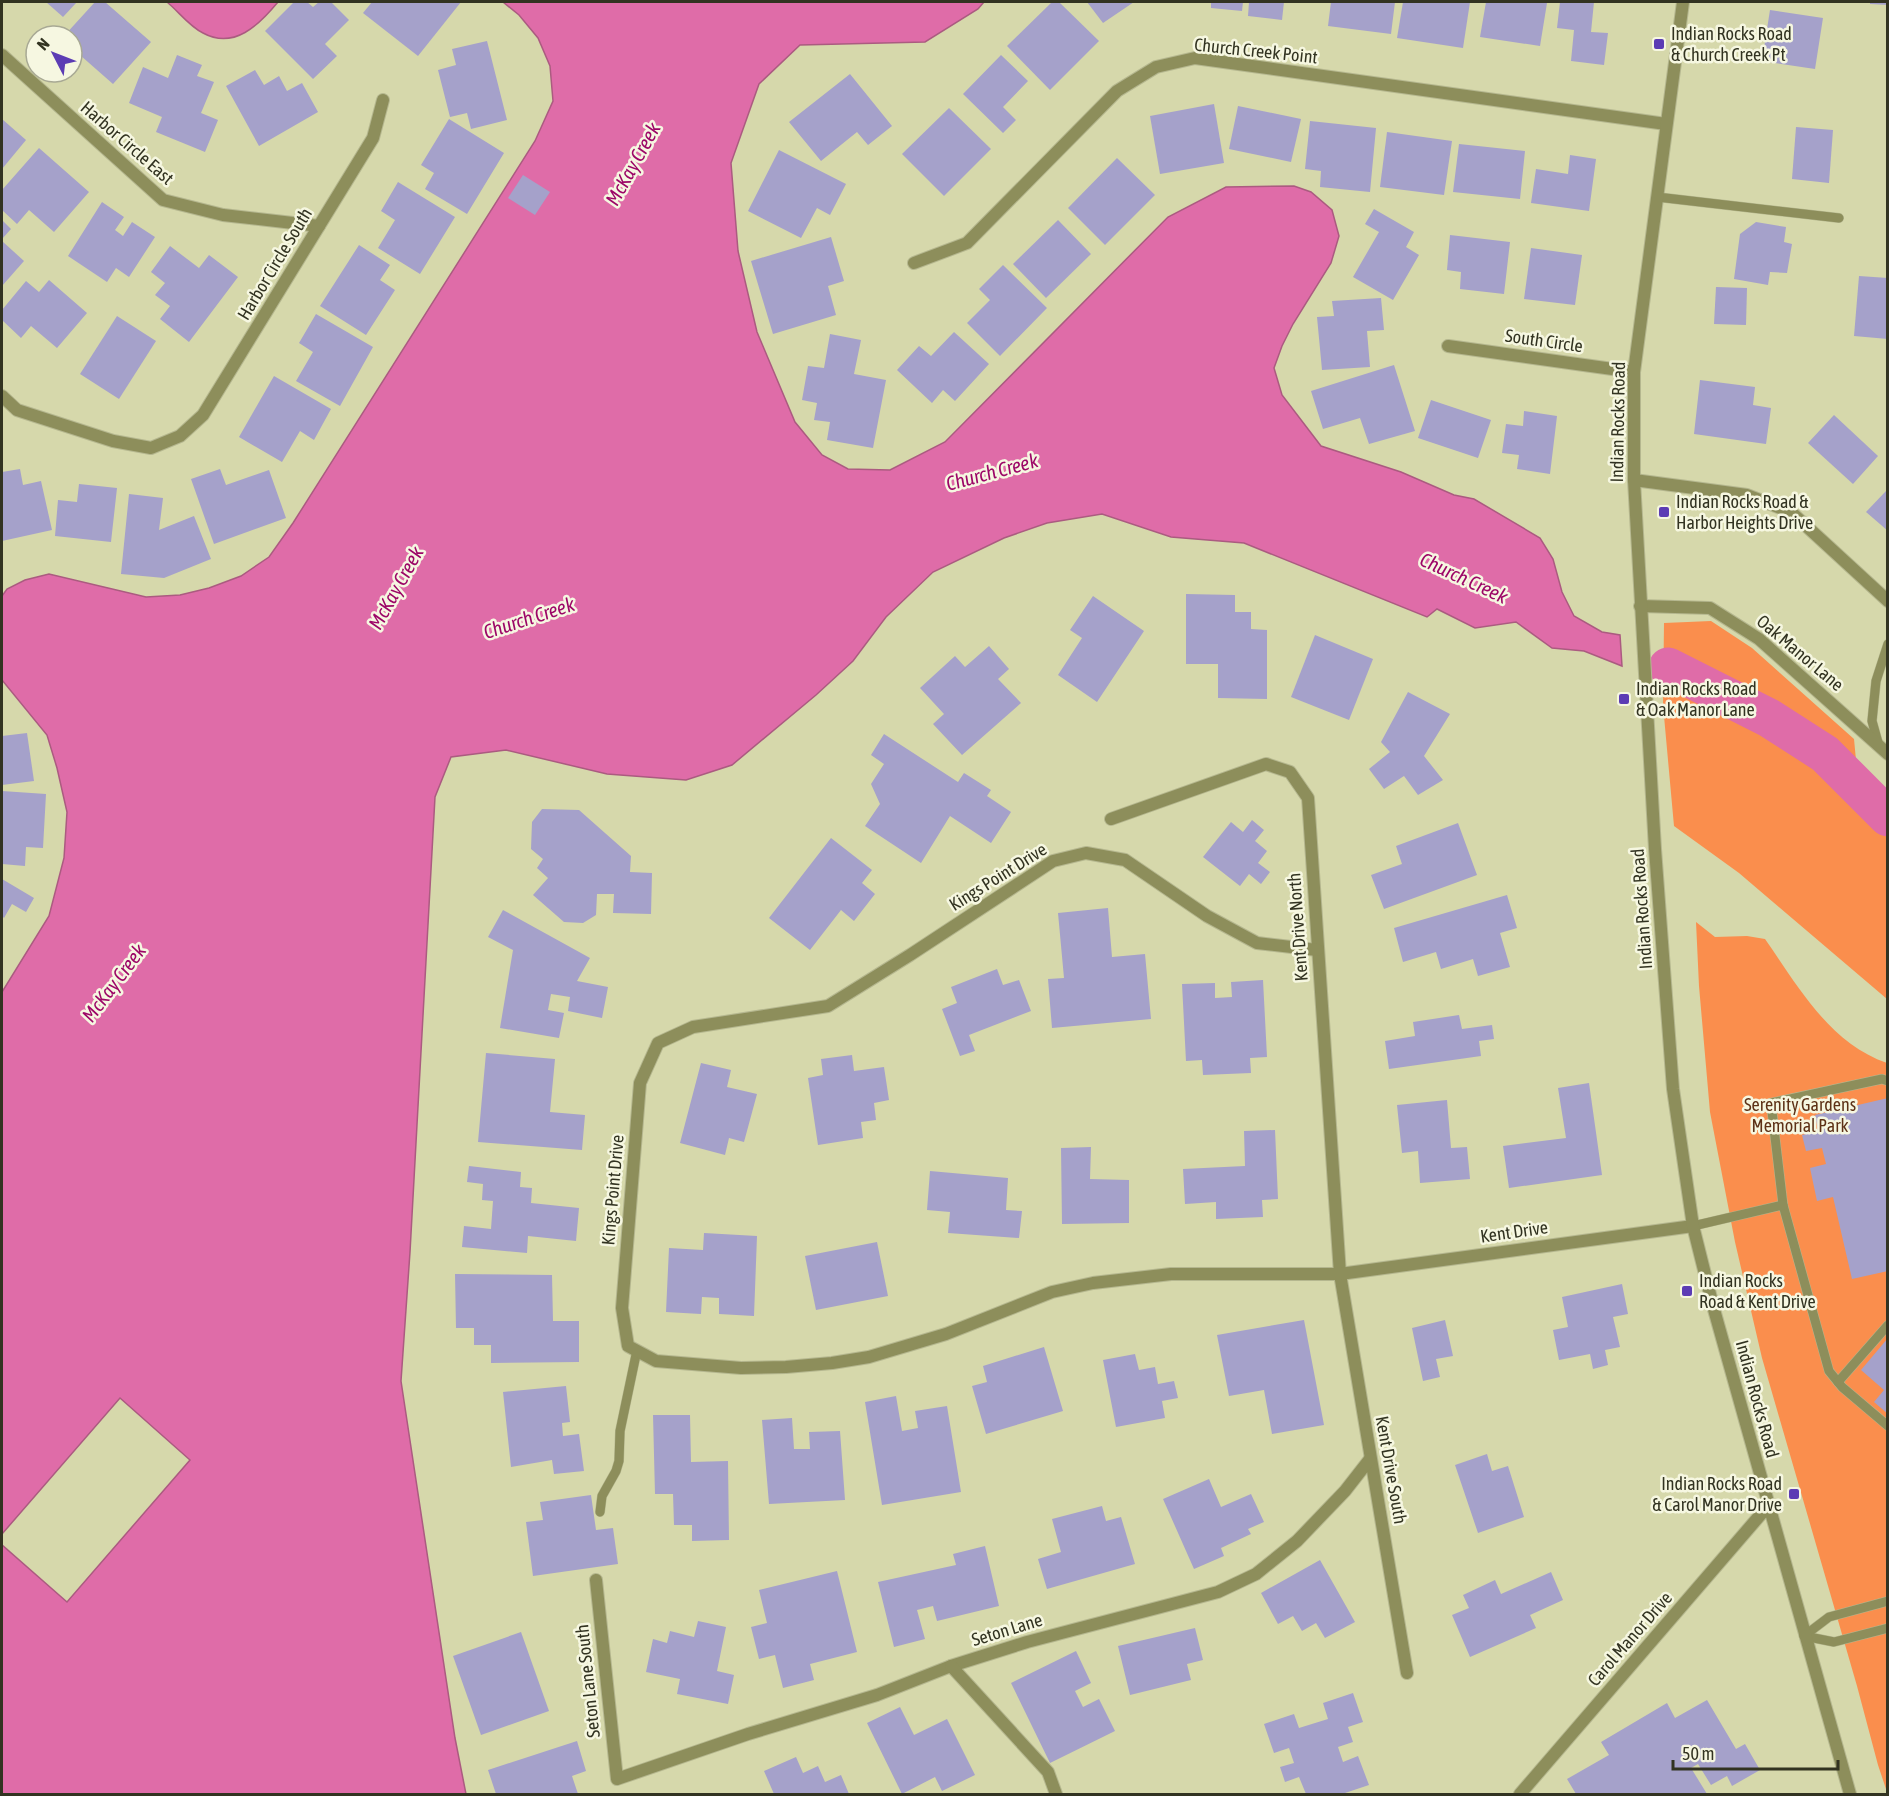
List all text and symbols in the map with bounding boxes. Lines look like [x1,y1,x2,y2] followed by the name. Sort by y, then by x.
[1671,23,1792,65] place label: Indian Rocks Road & Church Creek Pt
[24,24,84,84] north arrow
[33,34,53,53] text: N
[1193,34,1319,67] street label: Church Creek Point
[1652,37,1666,51] marker: Indian Rocks Road & Church Creek Pt
[77,97,178,189] street label: Harbor Circle East
[600,118,665,209] water label: McKay Creek
[233,204,316,324] street label: Harbor Circle South
[1504,325,1584,356] street label: South Circle
[1606,361,1629,483] street label: Indian Rocks Road
[943,448,1041,495] water label: Church Creek
[1676,491,1813,533] place label: Indian Rocks Road & Harbor Heights Drive
[1657,505,1671,519] marker: Indian Rocks Road & Harbor Heights Drive
[363,542,428,633] water label: McKay Creek
[1417,547,1512,608] water label: Church Creek
[480,592,577,643] water label: Church Creek
[1753,610,1848,695] street label: Oak Manor Lane
[1636,678,1757,720] place label: Indian Rocks Road & Oak Manor Lane
[1617,692,1631,706] marker: Indian Rocks Road & Oak Manor Lane
[945,838,1050,915] street label: Kings Point Drive
[1627,848,1656,970] street label: Indian Rocks Road
[1283,872,1312,982] street label: Kent Drive North
[77,939,150,1026] water label: McKay Creek
[1744,1094,1856,1136] park label: Serenity Gardens Memorial Park
[597,1134,628,1246] street label: Kings Point Drive
[1479,1216,1549,1247] street label: Kent Drive
[1699,1270,1816,1312] place label: Indian Rocks Road & Kent Drive
[1680,1284,1694,1298] marker: Indian Rocks Road & Kent Drive
[1732,1338,1783,1460] street label: Indian Rocks Road
[1372,1414,1411,1525] street label: Kent Drive South
[1652,1473,1782,1515] place label: Indian Rocks Road & Carol Manor Drive
[1787,1487,1801,1501] marker: Indian Rocks Road & Carol Manor Drive
[1583,1587,1676,1690] street label: Carol Manor Drive
[969,1609,1045,1650] street label: Seton Lane
[571,1623,604,1739] street label: Seton Lane South
[1673,1733,1838,1771] scale bar
[1682,1743,1714,1764] text: 50 m

